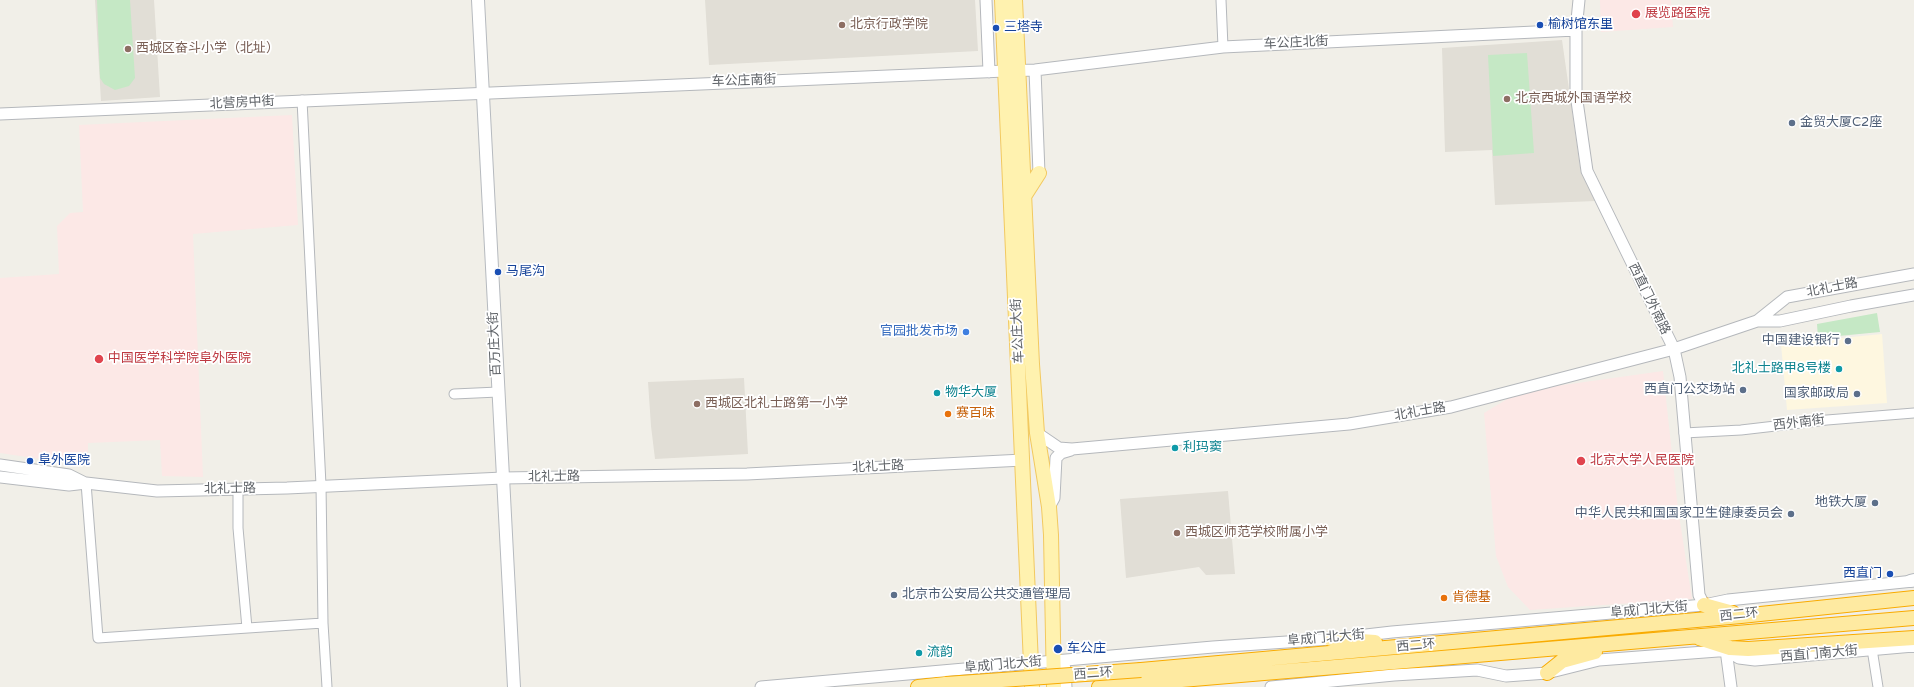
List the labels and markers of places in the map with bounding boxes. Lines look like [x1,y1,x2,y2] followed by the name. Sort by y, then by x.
[1645,6,1710,22] place label: 展览路医院
[1630,8,1642,20] marker: 展览路医院
[850,17,928,33] place label: 北京行政学院
[1548,17,1613,33] place label: 榆树馆东里
[837,20,847,30] marker: 北京行政学院
[1004,20,1043,36] place label: 三塔寺
[1535,20,1545,30] marker: 榆树馆东里
[991,23,1001,33] marker: 三塔寺
[136,41,279,57] place label: 西城区奋斗小学（北址）
[123,44,133,54] marker: 西城区奋斗小学（北址）
[1515,91,1632,107] place label: 北京西城外国语学校
[1502,94,1512,104] marker: 北京西城外国语学校
[1800,115,1882,131] place label: 金贸大厦C2座
[1787,118,1797,128] marker: 金贸大厦C2座
[506,264,545,280] place label: 马尾沟
[493,267,503,277] marker: 马尾沟
[880,324,958,340] place label: 官园批发市场
[961,327,971,337] marker: 官园批发市场
[1762,333,1840,349] place label: 中国建设银行
[1843,336,1853,346] marker: 中国建设银行
[108,351,251,367] place label: 中国医学科学院阜外医院
[93,353,105,365] marker: 中国医学科学院阜外医院
[1732,361,1831,377] place label: 北礼士路甲8号楼
[1834,364,1844,374] marker: 北礼士路甲8号楼
[1644,382,1735,398] place label: 西直门公交场站
[945,385,997,401] place label: 物华大厦
[1738,385,1748,395] marker: 西直门公交场站
[1784,386,1849,402] place label: 国家邮政局
[932,388,942,398] marker: 物华大厦
[1852,389,1862,399] marker: 国家邮政局
[705,396,848,412] place label: 西城区北礼士路第一小学
[692,399,702,409] marker: 西城区北礼士路第一小学
[956,406,995,422] place label: 赛百味
[943,409,953,419] marker: 赛百味
[1183,440,1222,456] place label: 利玛窦
[1170,443,1180,453] marker: 利玛窦
[38,453,90,469] place label: 阜外医院
[1590,453,1694,469] place label: 北京大学人民医院
[1575,455,1587,467] marker: 北京大学人民医院
[25,456,35,466] marker: 阜外医院
[1815,495,1867,511] place label: 地铁大厦
[1870,498,1880,508] marker: 地铁大厦
[1575,506,1783,522] place label: 中华人民共和国国家卫生健康委员会
[1786,509,1796,519] marker: 中华人民共和国国家卫生健康委员会
[1185,525,1328,541] place label: 西城区师范学校附属小学
[1172,528,1182,538] marker: 西城区师范学校附属小学
[1843,566,1882,582] place label: 西直门
[1885,569,1895,579] marker: 西直门
[902,587,1071,603] place label: 北京市公安局公共交通管理局
[889,590,899,600] marker: 北京市公安局公共交通管理局
[1452,590,1491,606] place label: 肯德基
[1439,593,1449,603] marker: 肯德基
[1067,641,1106,657] place label: 车公庄
[1052,643,1064,655] marker: 车公庄
[927,645,953,661] place label: 流韵
[914,648,924,658] marker: 流韵

